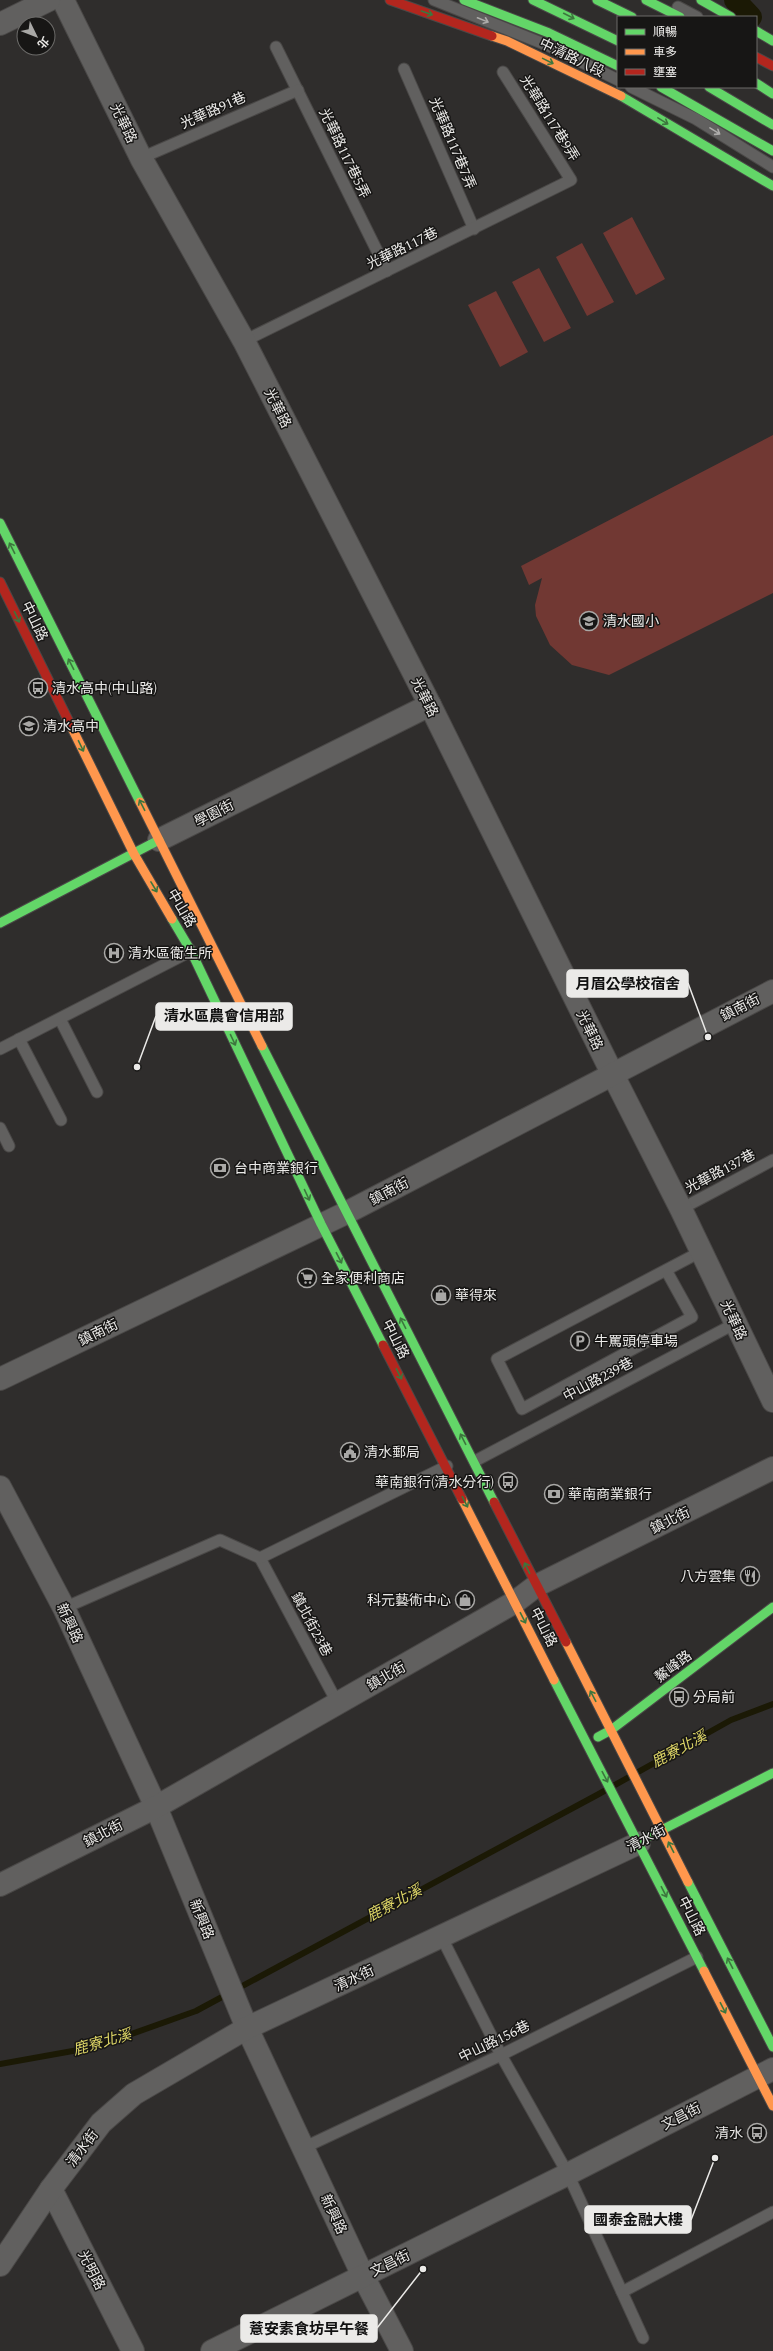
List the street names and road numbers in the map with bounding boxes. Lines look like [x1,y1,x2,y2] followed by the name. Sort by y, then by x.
[536,33,608,82] street label: 中清路八段
[515,71,584,165] street label: 光華路117巷9弄
[177,87,249,134] street label: 光華路91巷
[424,94,481,192] street label: 光華路117巷7弄
[105,100,142,147] street label: 光華路
[314,105,375,202] street label: 光華路117巷5弄
[363,222,441,275] street label: 光華路117巷
[259,385,296,432] street label: 光華路
[16,598,53,645] street label: 中山路
[406,674,443,721] street label: 光華路
[191,795,238,832] street label: 學園街
[162,885,201,932] street label: 中山路
[717,989,764,1026] street label: 鎮南街
[571,1007,608,1054] street label: 光華路
[681,1144,759,1199] street label: 光華路137巷
[366,1172,413,1211] street label: 鎮南街
[715,1297,752,1344] street label: 光華路
[75,1314,122,1351] street label: 鎮南街
[377,1316,414,1363] street label: 中山路
[559,1352,637,1407] street label: 中山路239巷
[647,1502,694,1539] street label: 鎮北街
[286,1588,337,1660] street label: 鎮北街23巷
[51,1600,88,1647] street label: 新興路
[525,1604,562,1651] street label: 中山路
[650,1645,696,1687] street label: 鰲峰路
[363,1657,410,1696] street label: 鎮北街
[80,1815,127,1852] street label: 鎮北街
[623,1819,670,1858] street label: 清水街
[673,1893,710,1940] street label: 中山路
[184,1896,219,1943] street label: 新興路
[331,1960,378,1997] street label: 清水街
[455,2015,533,2068] street label: 中山路156巷
[658,2098,705,2135] street label: 文昌街
[61,2125,103,2171] street label: 清水街
[315,2191,352,2238] street label: 新興路
[367,2245,414,2282] street label: 文昌街
[73,2247,110,2294] street label: 光明路

